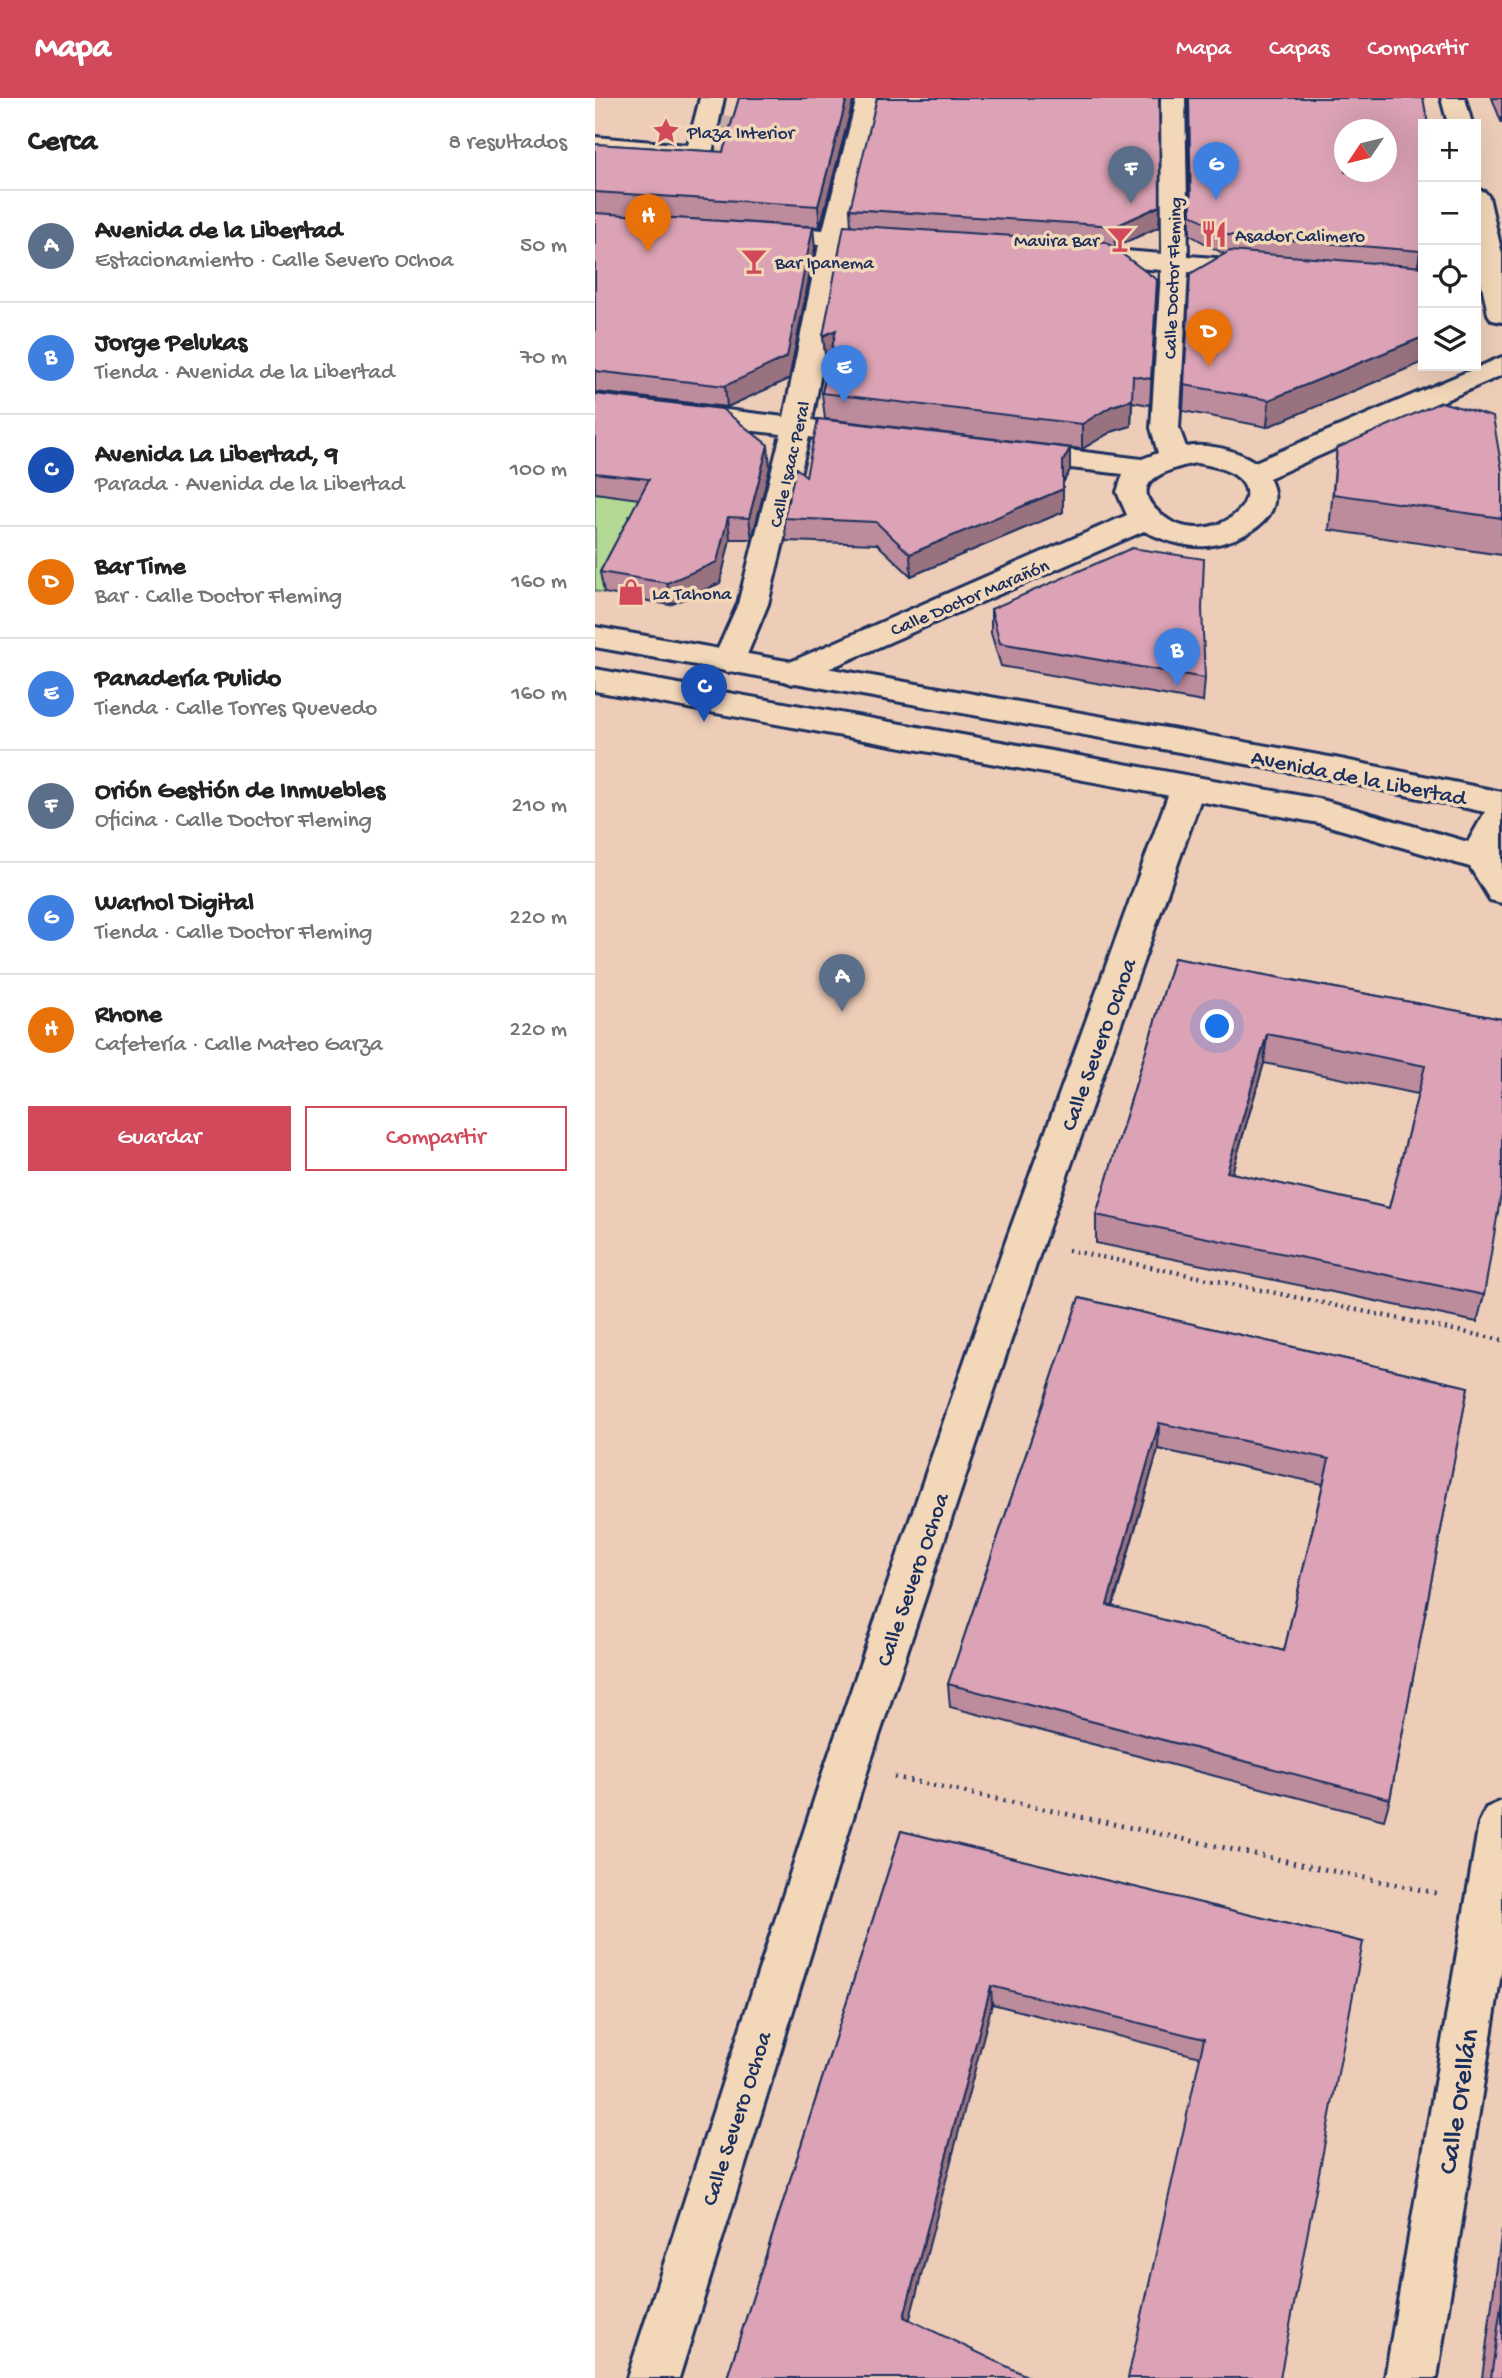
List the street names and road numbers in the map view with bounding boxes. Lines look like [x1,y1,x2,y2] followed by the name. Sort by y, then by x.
[1160,196,1189,360] street label: Calle Doctor Fleming
[766,399,817,530] street label: Calle Isaac Peral
[888,555,1053,643] street label: Calle Doctor Marañón
[1249,745,1470,814] street label: Avenida de la Libertad
[1057,954,1144,1135] street label: Calle Severo Ochoa
[872,1489,957,1670] street label: Calle Severo Ochoa
[1433,2026,1488,2177] street label: Calle Orellán
[697,2027,780,2210] street label: Calle Severo Ochoa

